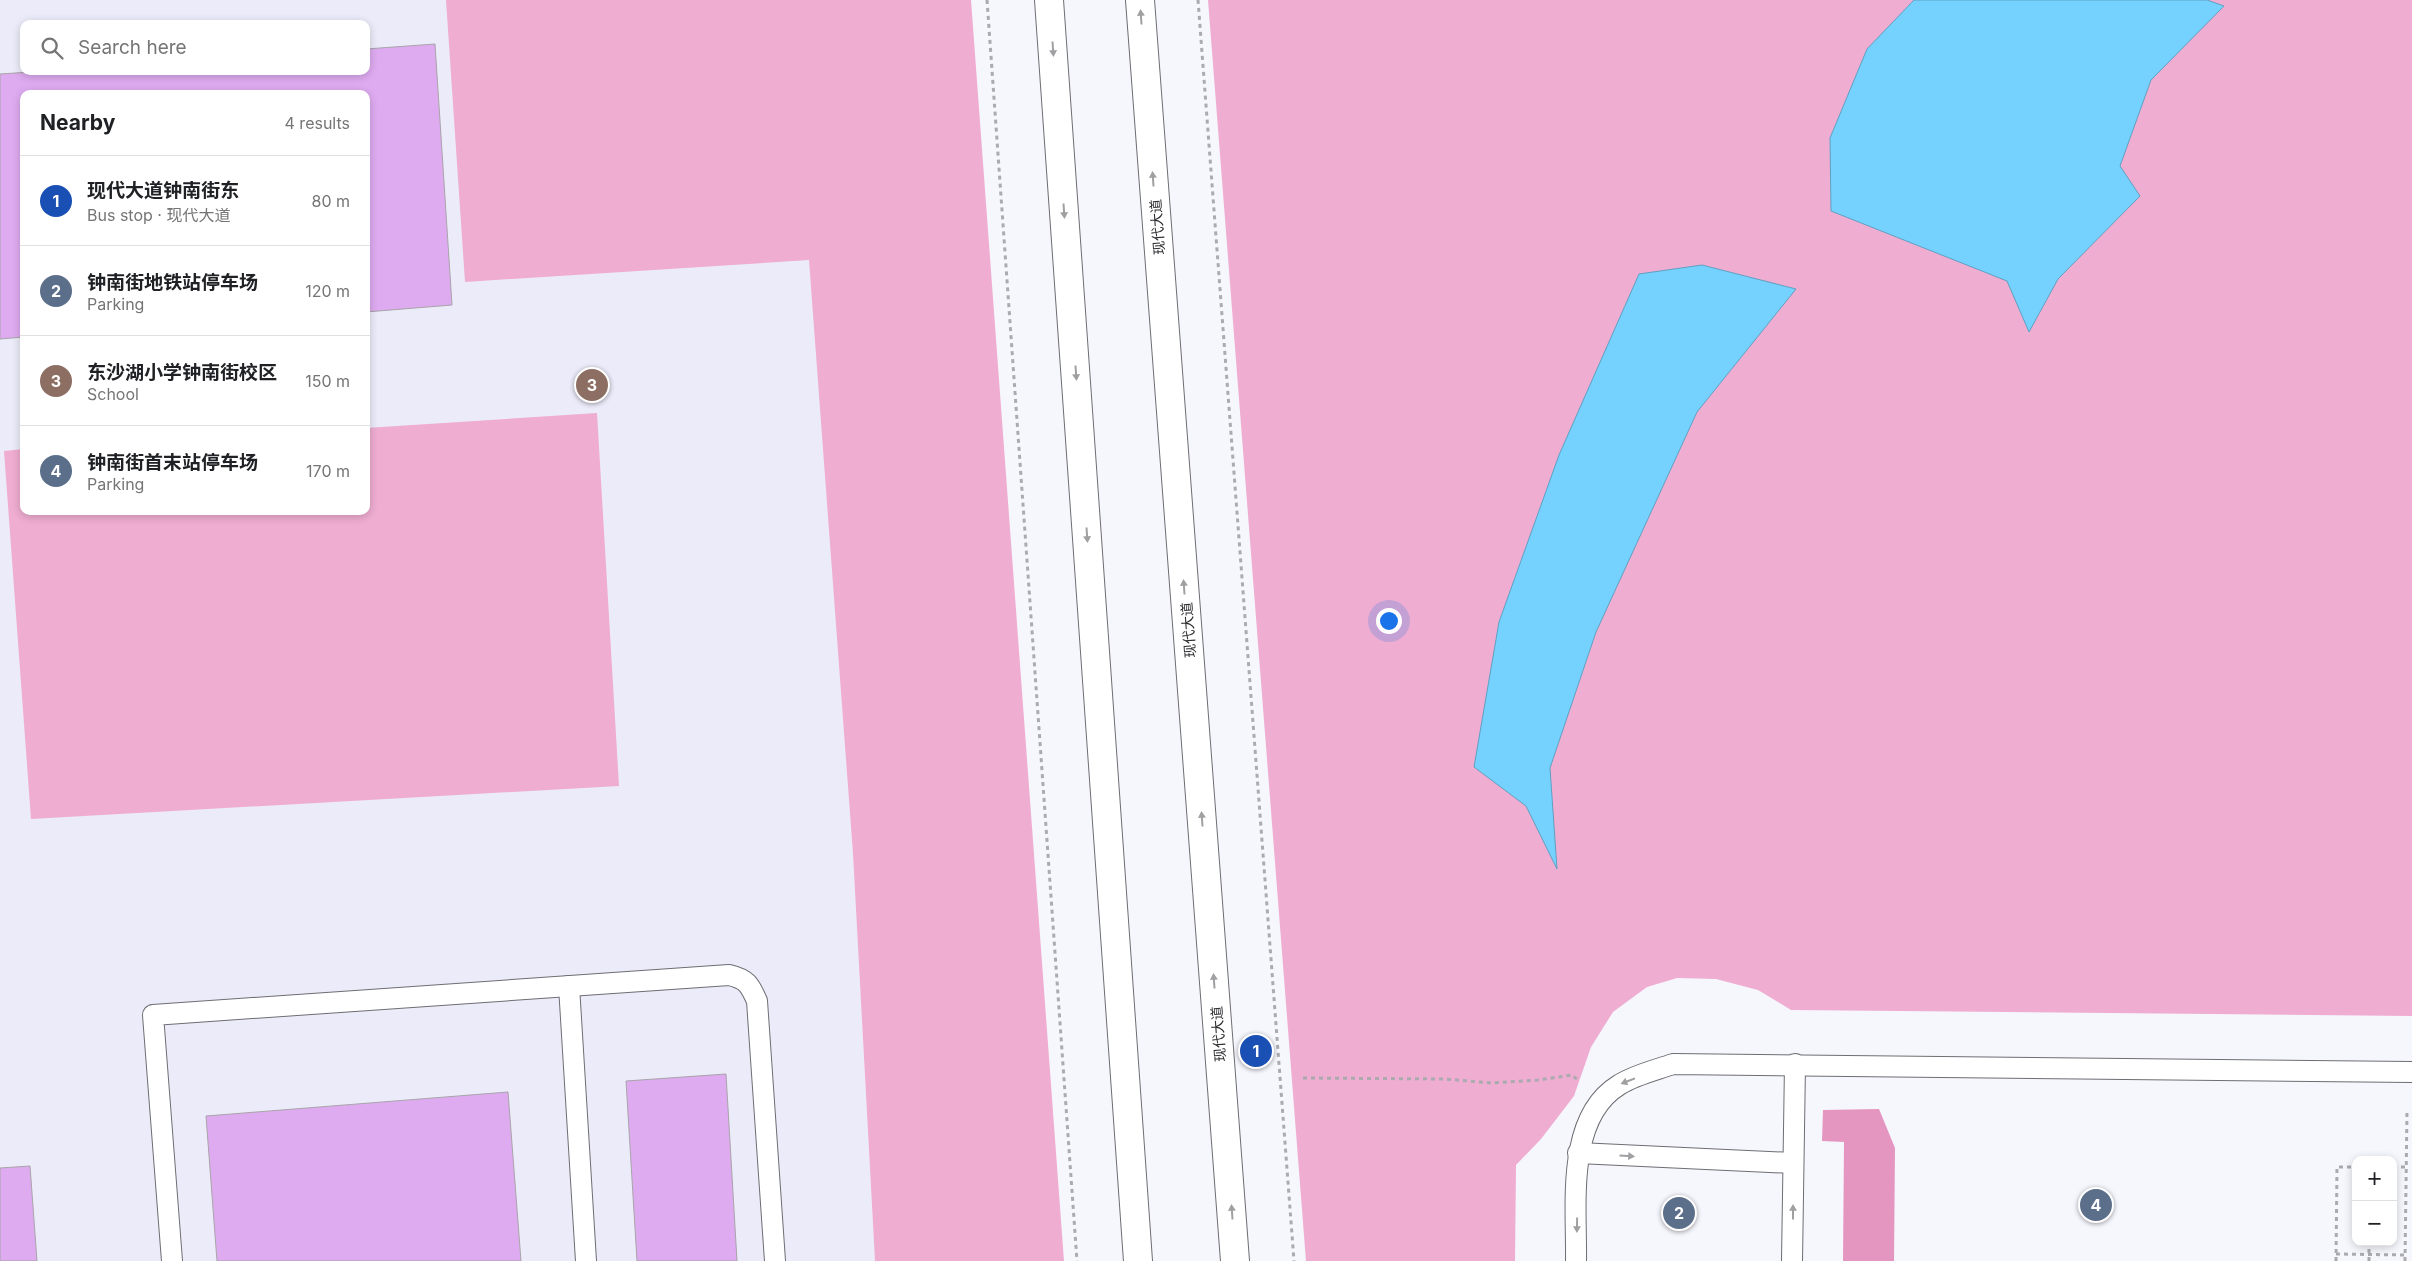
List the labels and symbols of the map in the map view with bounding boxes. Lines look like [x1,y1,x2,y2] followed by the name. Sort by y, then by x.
[1136,8,1144,24] one-way arrow
[1049,41,1057,57] one-way arrow
[1149,171,1157,187] one-way arrow
[1147,198,1167,256] street label: 现代大道
[1061,203,1069,219] one-way arrow
[1072,365,1080,381] one-way arrow
[576,366,608,404] pin: 3
[1083,527,1091,543] one-way arrow
[1180,578,1188,594] one-way arrow
[1178,601,1198,659] street label: 现代大道
[1376,608,1402,634] your location
[1197,810,1205,826] one-way arrow
[1210,972,1218,988] one-way arrow
[1208,1005,1228,1063] street label: 现代大道
[1240,1032,1272,1070] pin: 1
[1620,1078,1635,1086] one-way arrow
[1619,1152,1635,1160] one-way arrow
[2080,1186,2112,1224] pin: 4
[1663,1194,1695,1232] pin: 2
[1227,1204,1235,1220] one-way arrow
[1789,1204,1797,1220] one-way arrow
[1573,1217,1581,1233] one-way arrow

